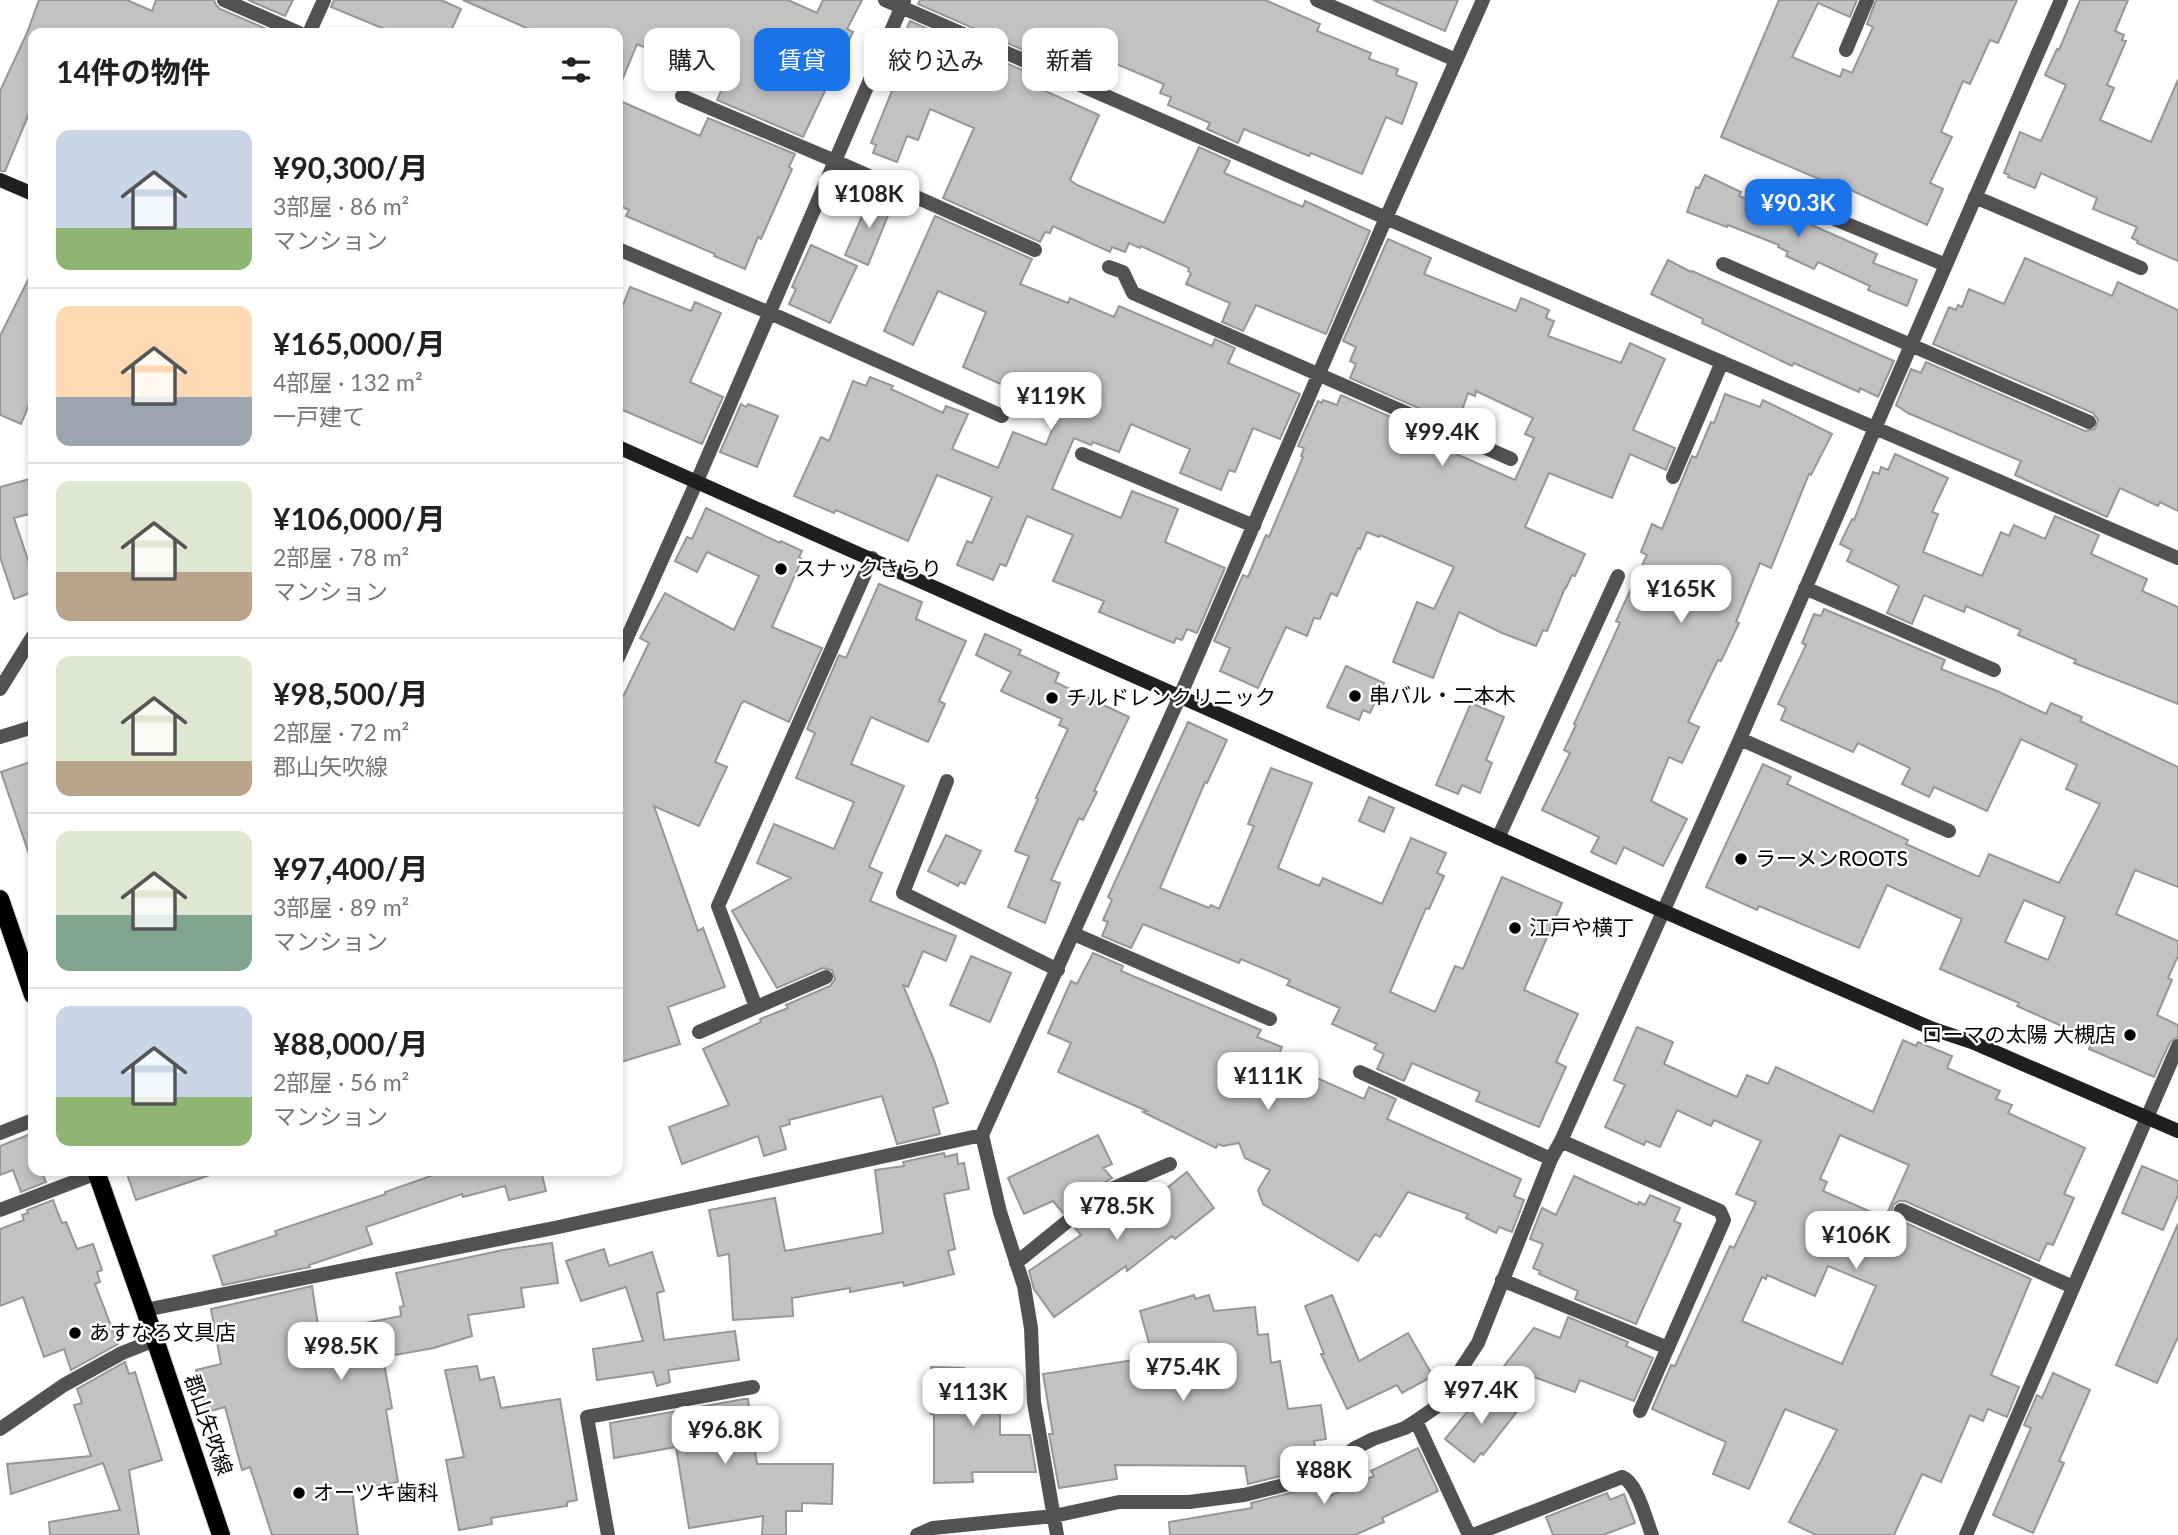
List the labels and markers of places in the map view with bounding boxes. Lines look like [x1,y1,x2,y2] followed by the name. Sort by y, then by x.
[820,170,918,230] pin: ¥108K
[1741,180,1855,239] pin: ¥90.3K
[1002,372,1100,432] pin: ¥119K
[1385,408,1499,468] pin: ¥99.4K
[795,555,942,580] place label: スナックきらり
[773,561,789,577] marker: スナックきらり
[1632,566,1730,625] pin: ¥165K
[1369,682,1516,707] place label: 串バル・二本木
[1066,684,1276,709] place label: チルドレンクリニック
[1347,688,1363,704] marker: 串バル・二本木
[1044,690,1060,706] marker: チルドレンクリニック
[1755,845,1908,870] place label: ラーメンROOTS
[1733,851,1749,867] marker: ラーメンROOTS
[1529,914,1634,939] place label: 江戸や横丁
[1507,920,1523,936] marker: 江戸や横丁
[1922,1021,2116,1046] place label: ローマの太陽 大槻店
[2122,1027,2138,1043] marker: ローマの太陽 大槻店
[1219,1052,1317,1112] pin: ¥111K
[1060,1182,1174,1242] pin: ¥78.5K
[1807,1212,1905,1271] pin: ¥106K
[89,1319,236,1344] place label: あすなろ文具店
[284,1322,398,1382] pin: ¥98.5K
[67,1325,83,1341] marker: あすなろ文具店
[1126,1344,1240,1403] pin: ¥75.4K
[1424,1366,1538,1426] pin: ¥97.4K
[924,1368,1022,1428] pin: ¥113K
[668,1406,782,1466] pin: ¥96.8K
[1283,1446,1365,1506] pin: ¥88K
[313,1479,439,1504] place label: オーツキ歯科
[291,1485,307,1501] marker: オーツキ歯科

